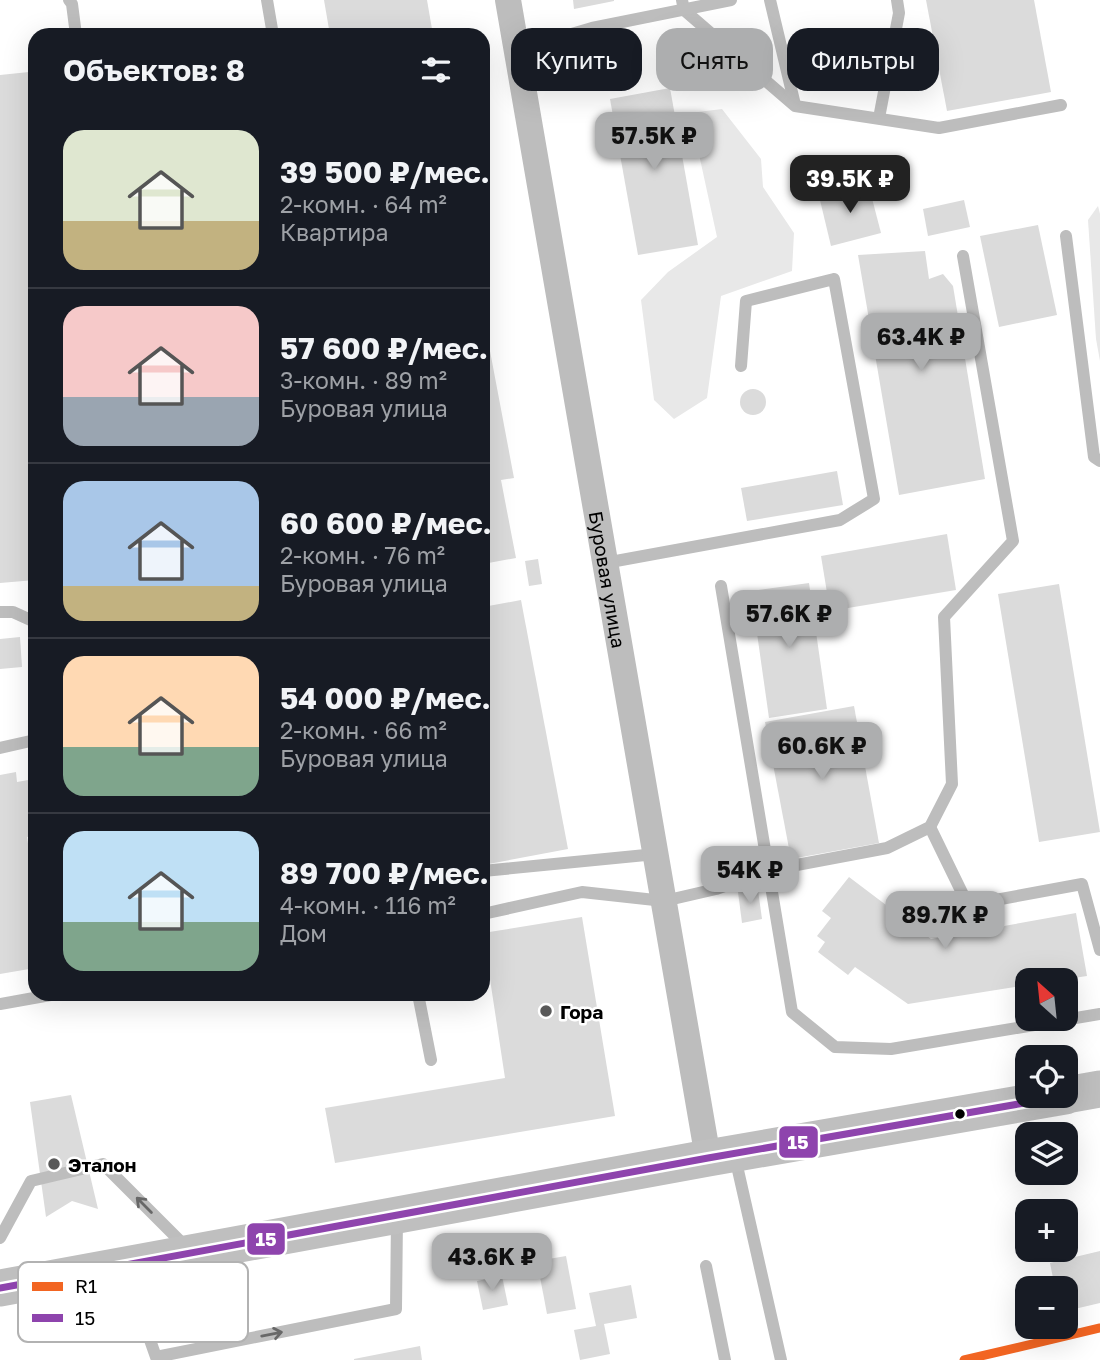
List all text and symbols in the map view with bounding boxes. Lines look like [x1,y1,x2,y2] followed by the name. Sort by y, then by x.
[511,28,642,91] chip: Купить
[656,28,773,91] chip: Снять
[787,28,939,91] chip: Фильтры
[417,51,455,89] icon: filters
[63,52,245,88] text: Объектов: 8
[589,113,719,172] pin: 57.5K ₽
[611,121,697,149] text: 57.5K ₽
[280,154,490,190] text: 39 500 ₽/мес.
[785,156,915,215] pin: 39.5K ₽
[119,158,203,242] icon: home
[806,164,894,192] text: 39.5K ₽
[280,190,447,218] text: 2-комн. · 64 m²
[280,218,388,246] text: Квартира
[856,314,986,373] pin: 63.4K ₽
[877,322,965,350] text: 63.4K ₽
[280,330,488,366] text: 57 600 ₽/мес.
[119,334,203,418] icon: home
[280,366,447,394] text: 3-комн. · 89 m²
[280,394,448,422] text: Буровая улица
[280,505,492,541] text: 60 600 ₽/мес.
[119,509,203,593] icon: home
[585,509,631,650] street label: Буровая улица
[280,541,445,569] text: 2-комн. · 76 m²
[280,569,448,597] text: Буровая улица
[724,590,854,650] pin: 57.6K ₽
[746,599,832,627] text: 57.6K ₽
[280,680,491,716] text: 54 000 ₽/мес.
[119,684,203,768] icon: home
[280,716,447,744] text: 2-комн. · 66 m²
[757,722,887,782] pin: 60.6K ₽
[777,731,867,759] text: 60.6K ₽
[280,744,448,772] text: Буровая улица
[701,846,799,906] pin: 54K ₽
[280,855,489,891] text: 89 700 ₽/мес.
[717,855,783,883] text: 54K ₽
[119,859,203,943] icon: home
[280,891,456,919] text: 4-комн. · 116 m²
[880,892,1010,951] pin: 89.7K ₽
[901,900,989,928] text: 89.7K ₽
[280,919,327,947] text: Дом
[1015,968,1078,1031] north arrow
[1015,968,1078,1339] map controls
[560,1000,603,1023] place label: Гора
[538,1003,554,1019] marker: Гора
[1015,1045,1078,1108] button: locate
[953,1107,967,1121] unlabelled marker
[1015,1122,1078,1185] button: layers
[778,1125,819,1159] line badge: 15
[787,1130,809,1153] text: 15
[68,1153,136,1176] place label: Эталон
[46,1156,62,1172] marker: Эталон
[135,1196,152,1213] one-way arrow
[1015,1199,1078,1262] button: +
[246,1222,286,1256] line badge: 15
[255,1227,277,1250] text: 15
[427,1234,557,1293] pin: 43.6K ₽
[448,1242,536,1270] text: 43.6K ₽
[18,1262,248,1342] legend
[75,1274,97,1297] text: R1
[1015,1276,1078,1339] button: −
[75,1306,95,1329] text: 15
[260,1326,283,1340] one-way arrow

